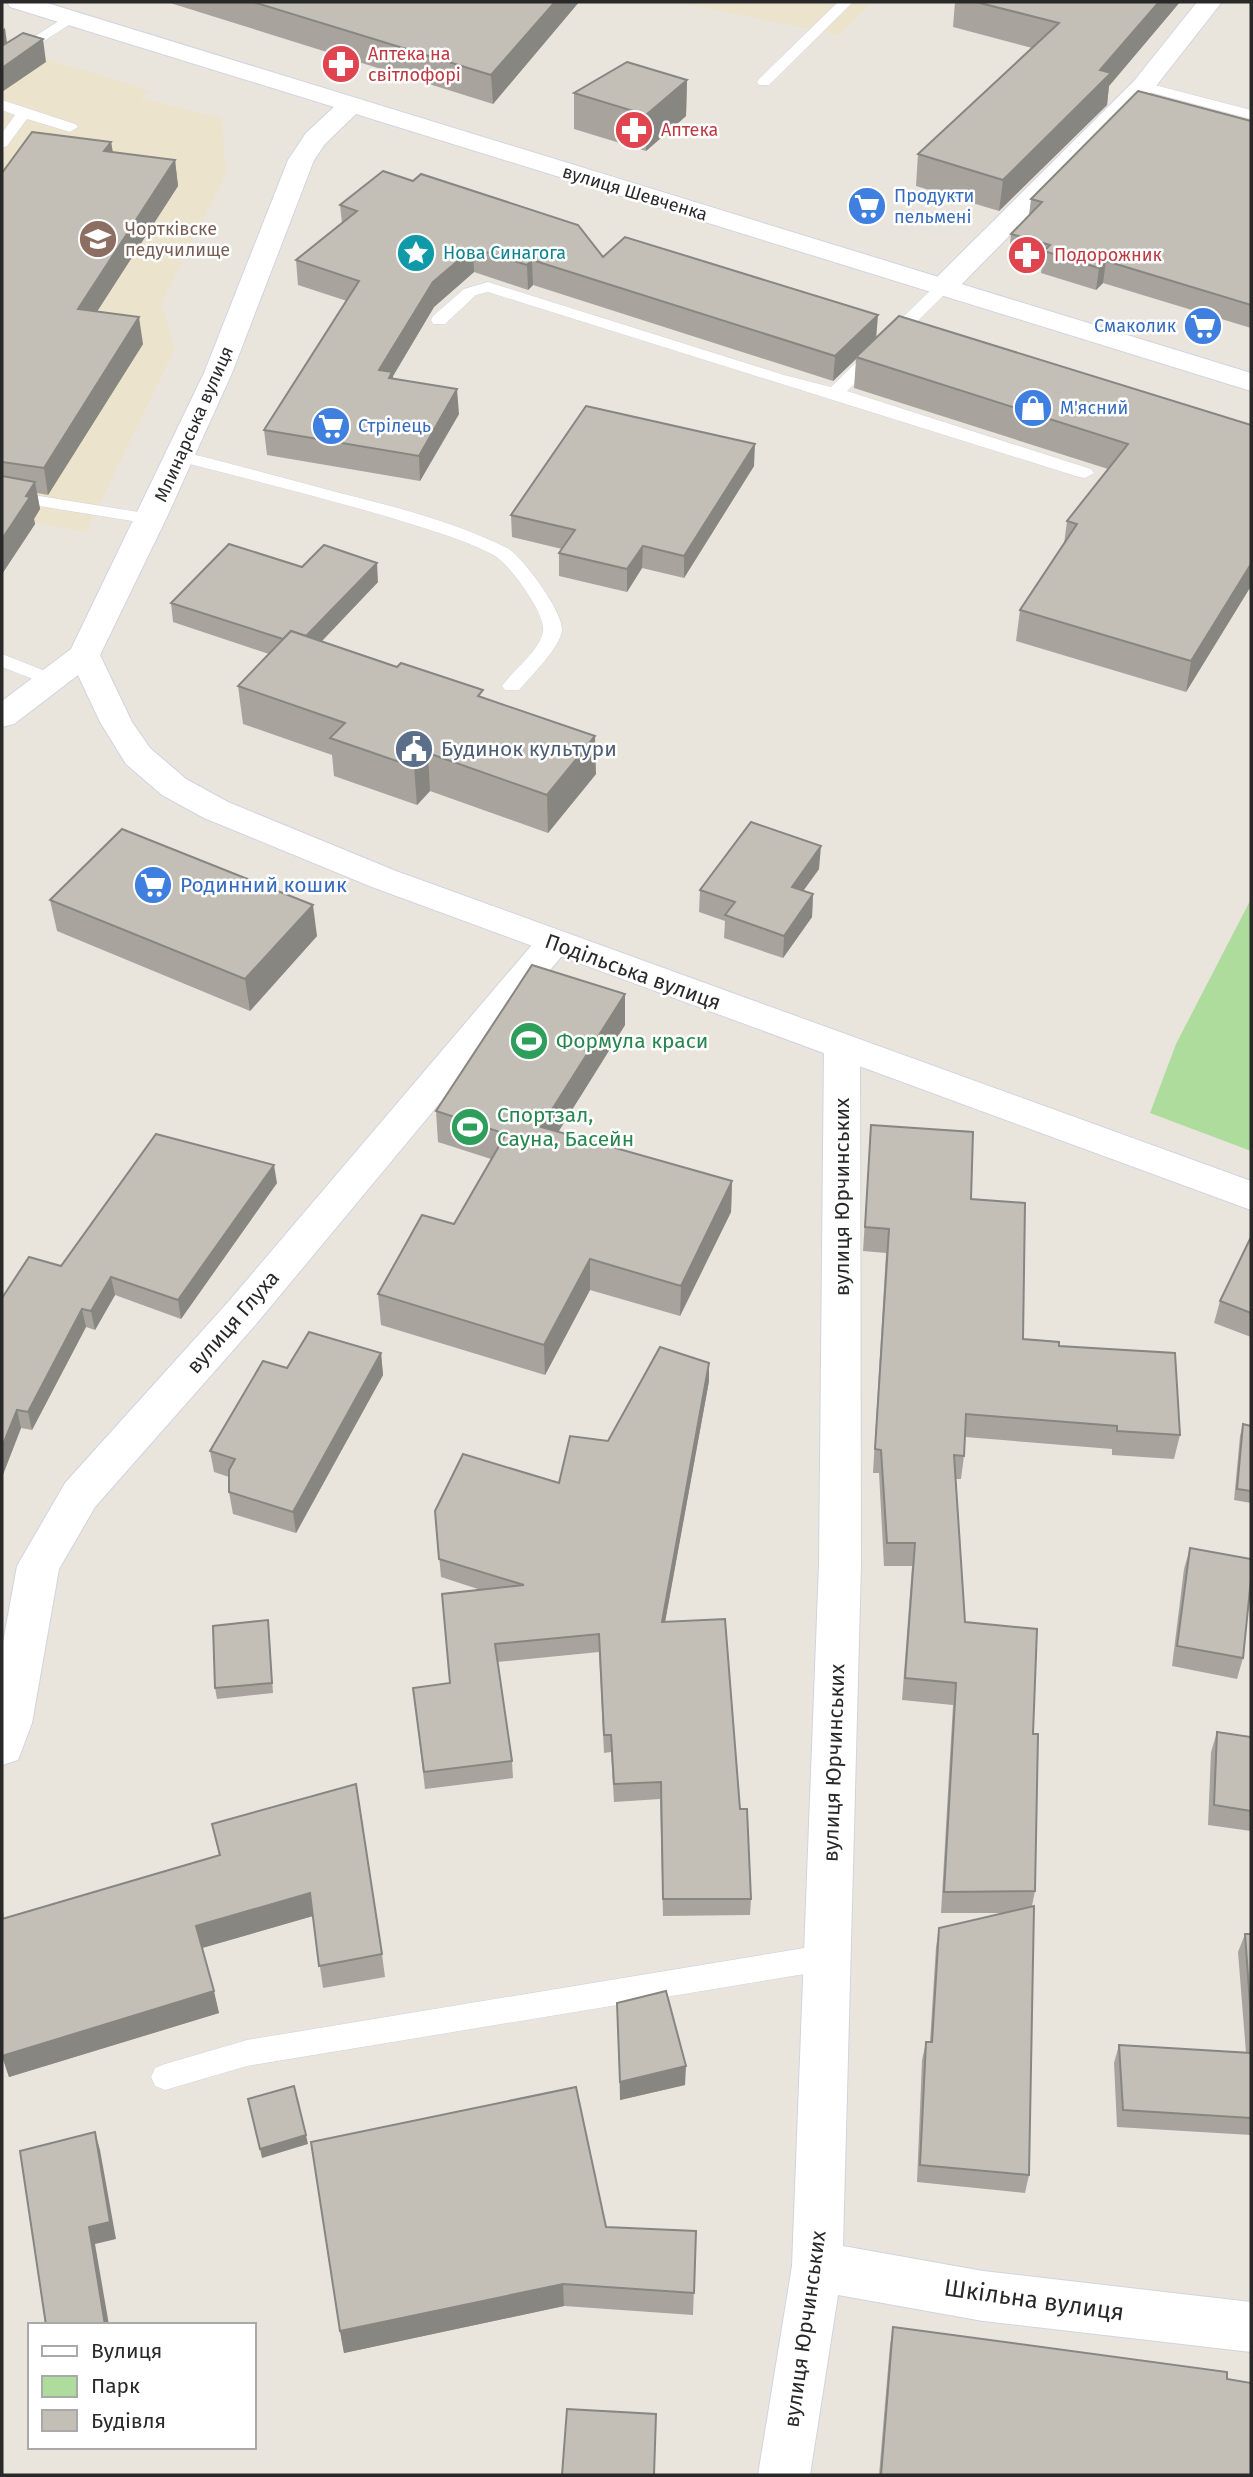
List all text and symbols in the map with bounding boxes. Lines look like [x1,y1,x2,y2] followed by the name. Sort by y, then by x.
[320,43,362,85] pharmacy icon: Аптека на світлофорі
[368,43,461,86] place label: Аптека на світлофорі
[613,109,655,151] pharmacy icon: Аптека
[661,119,718,141] place label: Аптека
[560,160,710,226] street label: вулиця Шевченка
[846,185,888,227] supermarket icon: Продукти пельмені
[894,185,974,228] place label: Продукти пельмені
[77,218,119,260] school or university icon: Чортківске педучилище
[125,218,230,261] place label: Чортківске педучилище
[395,232,437,274] place icon: Нова Синагога
[1006,234,1048,276] pharmacy icon: Подорожник
[443,242,566,264] place label: Нова Синагога
[1054,244,1162,266] place label: Подорожник
[1182,305,1224,347] supermarket icon: Смаколик
[1094,315,1177,337] place label: Смаколик
[150,343,238,505] street label: Млинарська вулиця
[1012,387,1054,429] shop icon: М'ясний
[1060,397,1128,419] place label: М'ясний
[310,405,352,447] supermarket icon: Стрілець
[358,415,431,437] place label: Стрілець
[393,728,435,770] public building icon: Будинок культури
[441,736,617,762] place label: Будинок культури
[132,864,174,906] supermarket icon: Родинний кошик
[180,872,347,898] place label: Родинний кошик
[541,928,725,1016] street label: Подільська вулиця
[508,1020,550,1062] sports icon: Формула краси
[556,1028,708,1054] place label: Формула краси
[829,1097,855,1296] street label: вулиця Юрчинських
[497,1102,634,1152] place label: Спортзал, Сауна, Басейн
[449,1106,491,1148] sports icon: Спортзал, Сауна, Басейн
[181,1265,285,1379] street label: вулиця Глуха
[818,1663,850,1863] street label: вулиця Юрчинських
[778,2228,832,2429] street label: вулиця Юрчинських
[942,2274,1126,2326] street label: Шкільна вулиця
[28,2323,256,2449] legend
[91,2338,162,2364] text: Вулиця
[91,2373,140,2399] text: Парк
[91,2408,166,2434] text: Будівля

